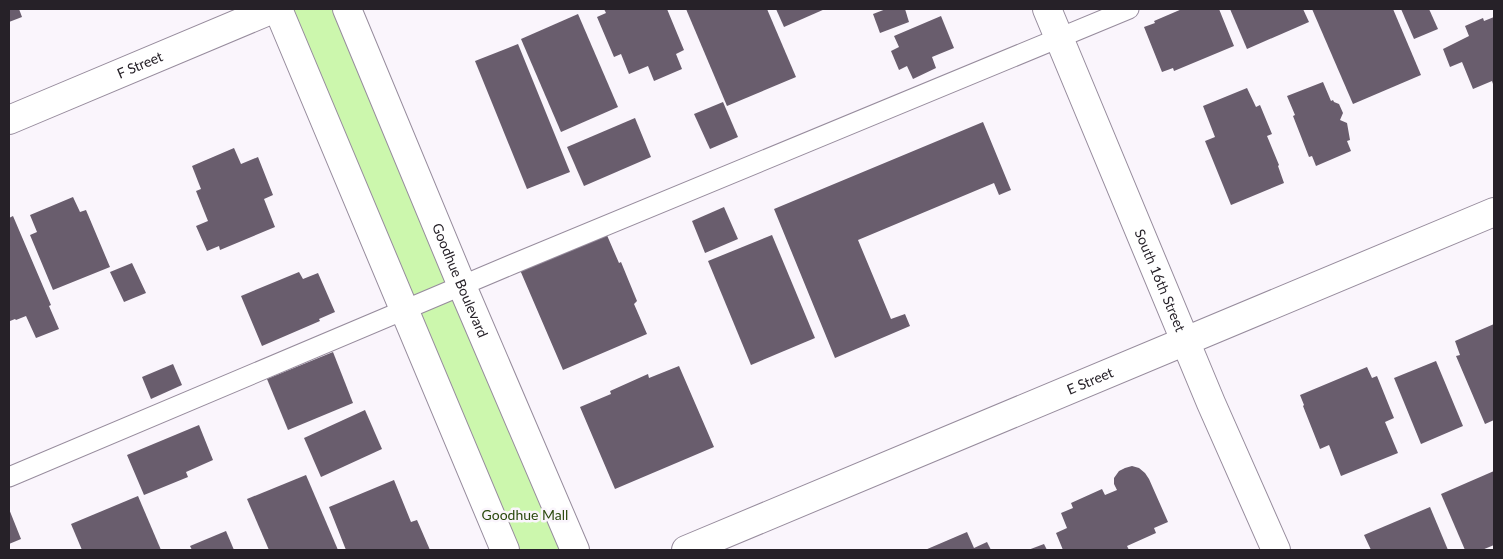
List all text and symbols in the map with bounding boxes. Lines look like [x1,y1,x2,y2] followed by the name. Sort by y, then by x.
[114,47,165,82] street label: F Street
[429,220,492,340] street label: Goodhue Boulevard
[1132,226,1189,334] street label: South 16th Street
[1064,363,1116,398] street label: E Street
[482,506,568,523] park label: Goodhue Mall

